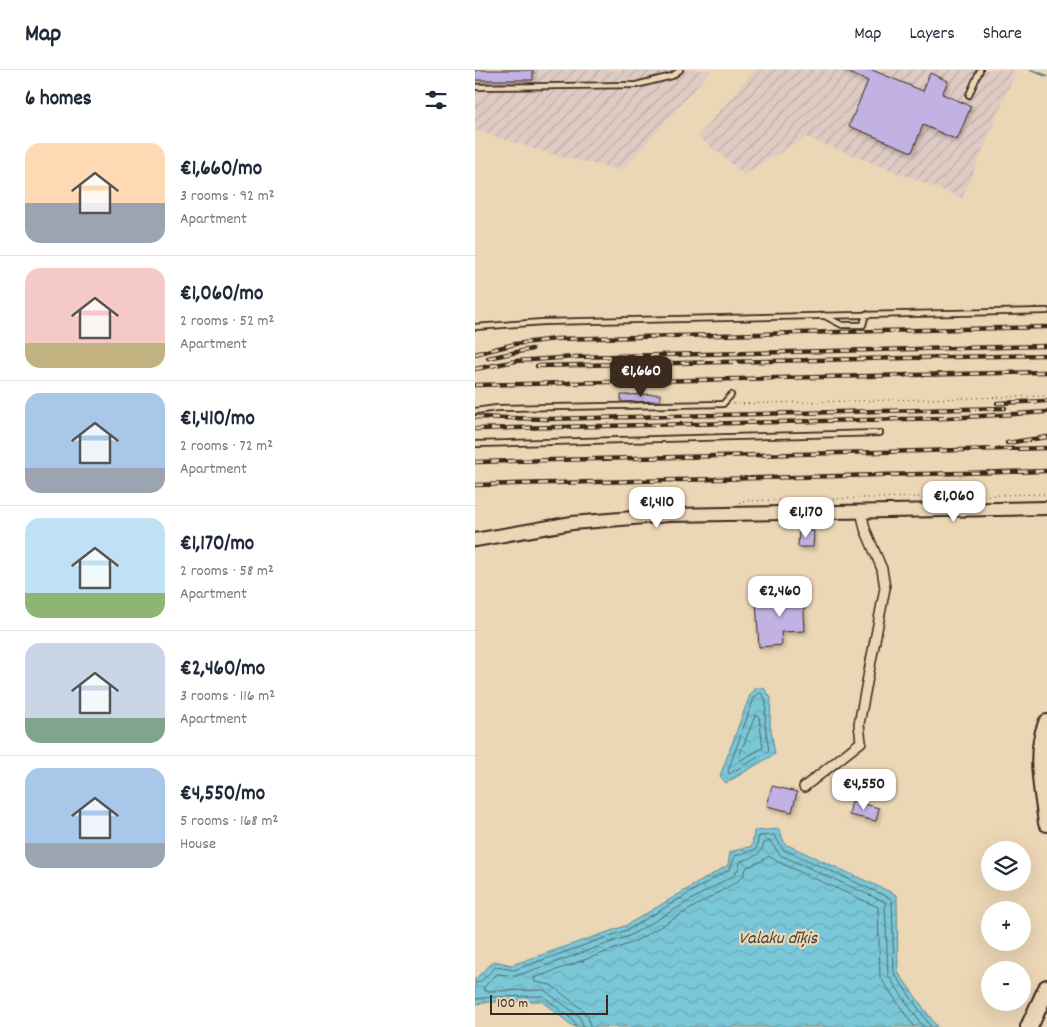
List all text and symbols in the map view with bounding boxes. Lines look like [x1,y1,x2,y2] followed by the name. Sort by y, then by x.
[25,18,61,52] text: Map
[854,22,881,47] text: Map
[909,22,955,47] text: Layers
[983,22,1022,47] text: Share
[25,85,92,115] text: 6 homes
[422,86,450,114] icon: filters
[180,155,262,185] text: €1,660/mo
[65,163,125,223] icon: home
[180,185,274,208] text: 3 rooms · 92 m²
[180,208,247,231] text: Apartment
[180,280,263,310] text: €1,060/mo
[65,288,125,348] icon: home
[180,310,274,333] text: 2 rooms · 52 m²
[180,333,247,356] text: Apartment
[600,356,682,398] pin: €1,660
[621,360,661,383] text: €1,660
[180,405,255,435] text: €1,410/mo
[65,413,125,473] icon: home
[180,435,273,458] text: 2 rooms · 72 m²
[180,458,247,481] text: Apartment
[913,480,995,523] pin: €1,060
[934,485,974,508] text: €1,060
[616,486,698,529] pin: €1,410
[640,491,674,514] text: €1,410
[765,496,847,539] pin: €1,170
[789,501,823,524] text: €1,170
[180,530,254,560] text: €1,170/mo
[65,538,125,598] icon: home
[180,560,274,583] text: 2 rooms · 58 m²
[739,576,821,618] pin: €2,460
[759,580,801,603] text: €2,460
[180,583,247,606] text: Apartment
[180,655,265,685] text: €2,460/mo
[65,663,125,723] icon: home
[180,685,275,708] text: 3 rooms · 116 m²
[180,708,247,731] text: Apartment
[823,768,905,811] pin: €4,550
[843,773,885,796] text: €4,550
[180,780,265,810] text: €4,550/mo
[65,788,125,848] icon: home
[180,810,278,833] text: 5 rooms · 168 m²
[180,833,216,856] text: House
[981,841,1031,1011] map controls
[981,841,1031,891] button: layers
[981,901,1031,951] button: +
[739,927,818,952] water label: Valaku dīķis
[981,961,1031,1011] button: −
[490,992,607,1015] scale bar
[497,994,528,1014] text: 100 m

